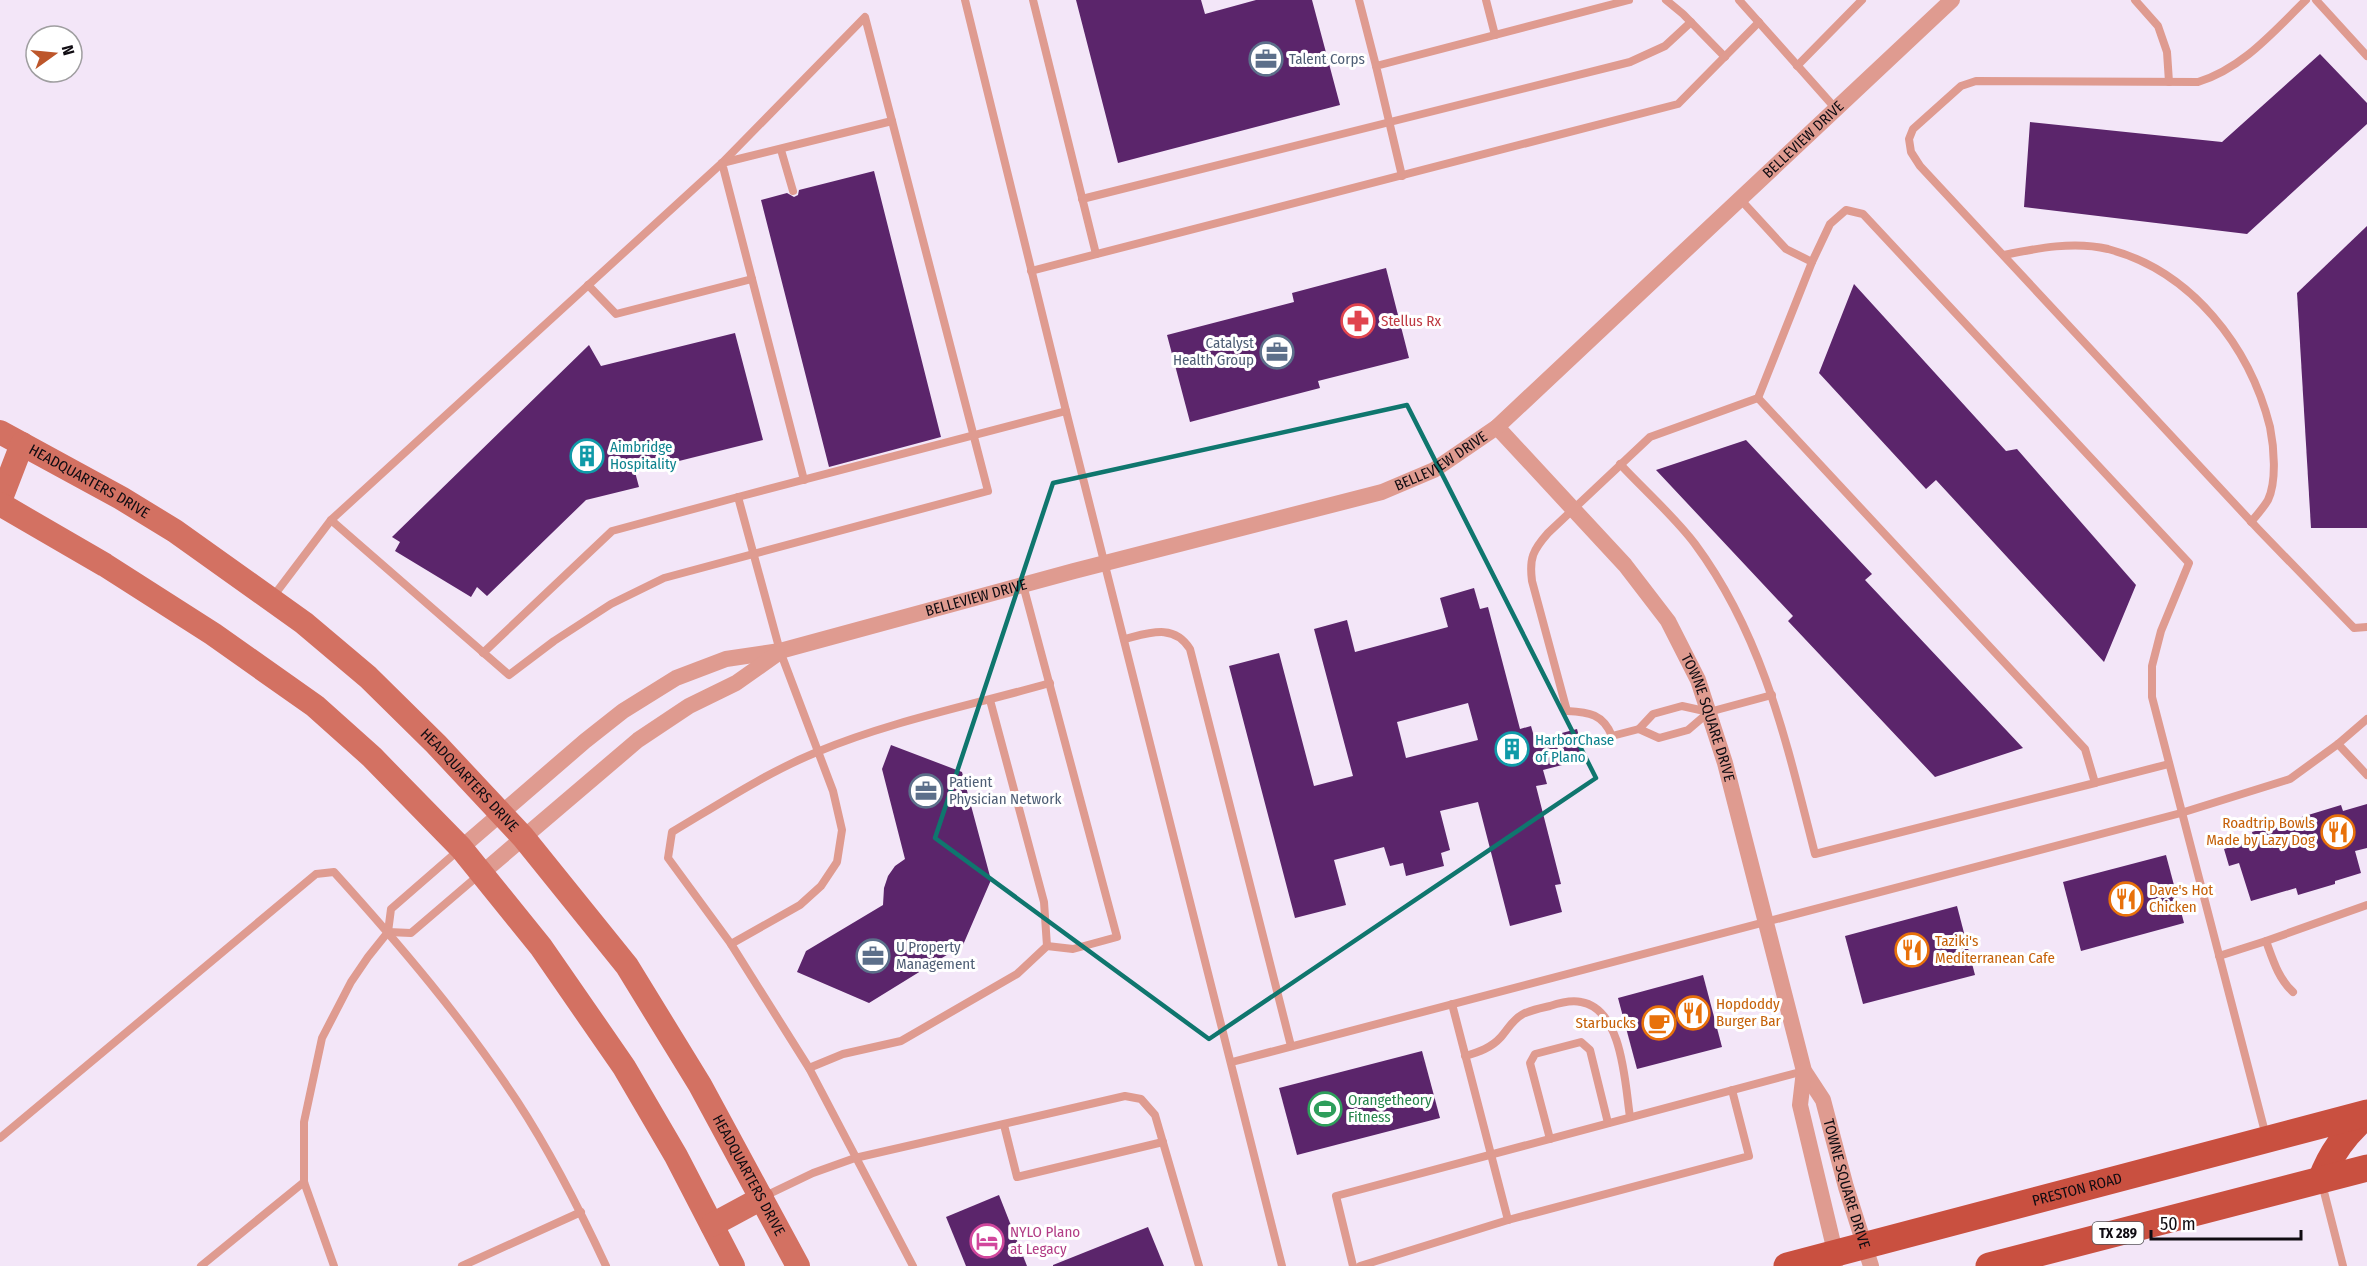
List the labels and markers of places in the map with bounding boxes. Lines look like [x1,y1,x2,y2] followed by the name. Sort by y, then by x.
[1248,41,1284,77] office icon: Talent Corps
[1289,50,1365,68] place label: Talent Corps
[1340,303,1376,339] pharmacy icon: Stellus Rx
[1381,312,1441,330] place label: Stellus Rx
[1173,334,1254,369] place label: Catalyst Health Group
[1259,334,1295,370] office icon: Catalyst Health Group
[569,438,605,474] building icon: Aimbridge Hospitality
[610,438,677,473] place label: Aimbridge Hospitality
[1494,731,1530,767] building icon: HarborChase of Plano
[1535,731,1614,766] place label: HarborChase of Plano
[908,773,944,809] office icon: Patient Physician Network
[949,773,1061,808] place label: Patient Physician Network
[2206,814,2315,849] place label: Roadtrip Bowls Made by Lazy Dog
[2320,814,2356,850] restaurant icon: Roadtrip Bowls Made by Lazy Dog
[2108,881,2144,917] restaurant icon: Dave's Hot Chicken
[2149,881,2213,916] place label: Dave's Hot Chicken
[1894,932,1930,968] restaurant icon: Taziki's Mediterranean Cafe
[1935,932,2055,967] place label: Taziki's Mediterranean Cafe
[855,938,891,974] office icon: U Property Management
[896,938,975,973] place label: U Property Management
[1675,995,1711,1031] restaurant icon: Hopdoddy Burger Bar
[1716,995,1782,1030] place label: Hopdoddy Burger Bar
[1641,1005,1677,1041] cafe icon: Starbucks
[1576,1014,1636,1032] place label: Starbucks
[1307,1091,1343,1127] sports icon: Orangetheory Fitness
[1348,1091,1432,1126] place label: Orangetheory Fitness
[969,1223,1005,1259] hotel icon: NYLO Plano at Legacy
[1010,1223,1080,1258] place label: NYLO Plano at Legacy

